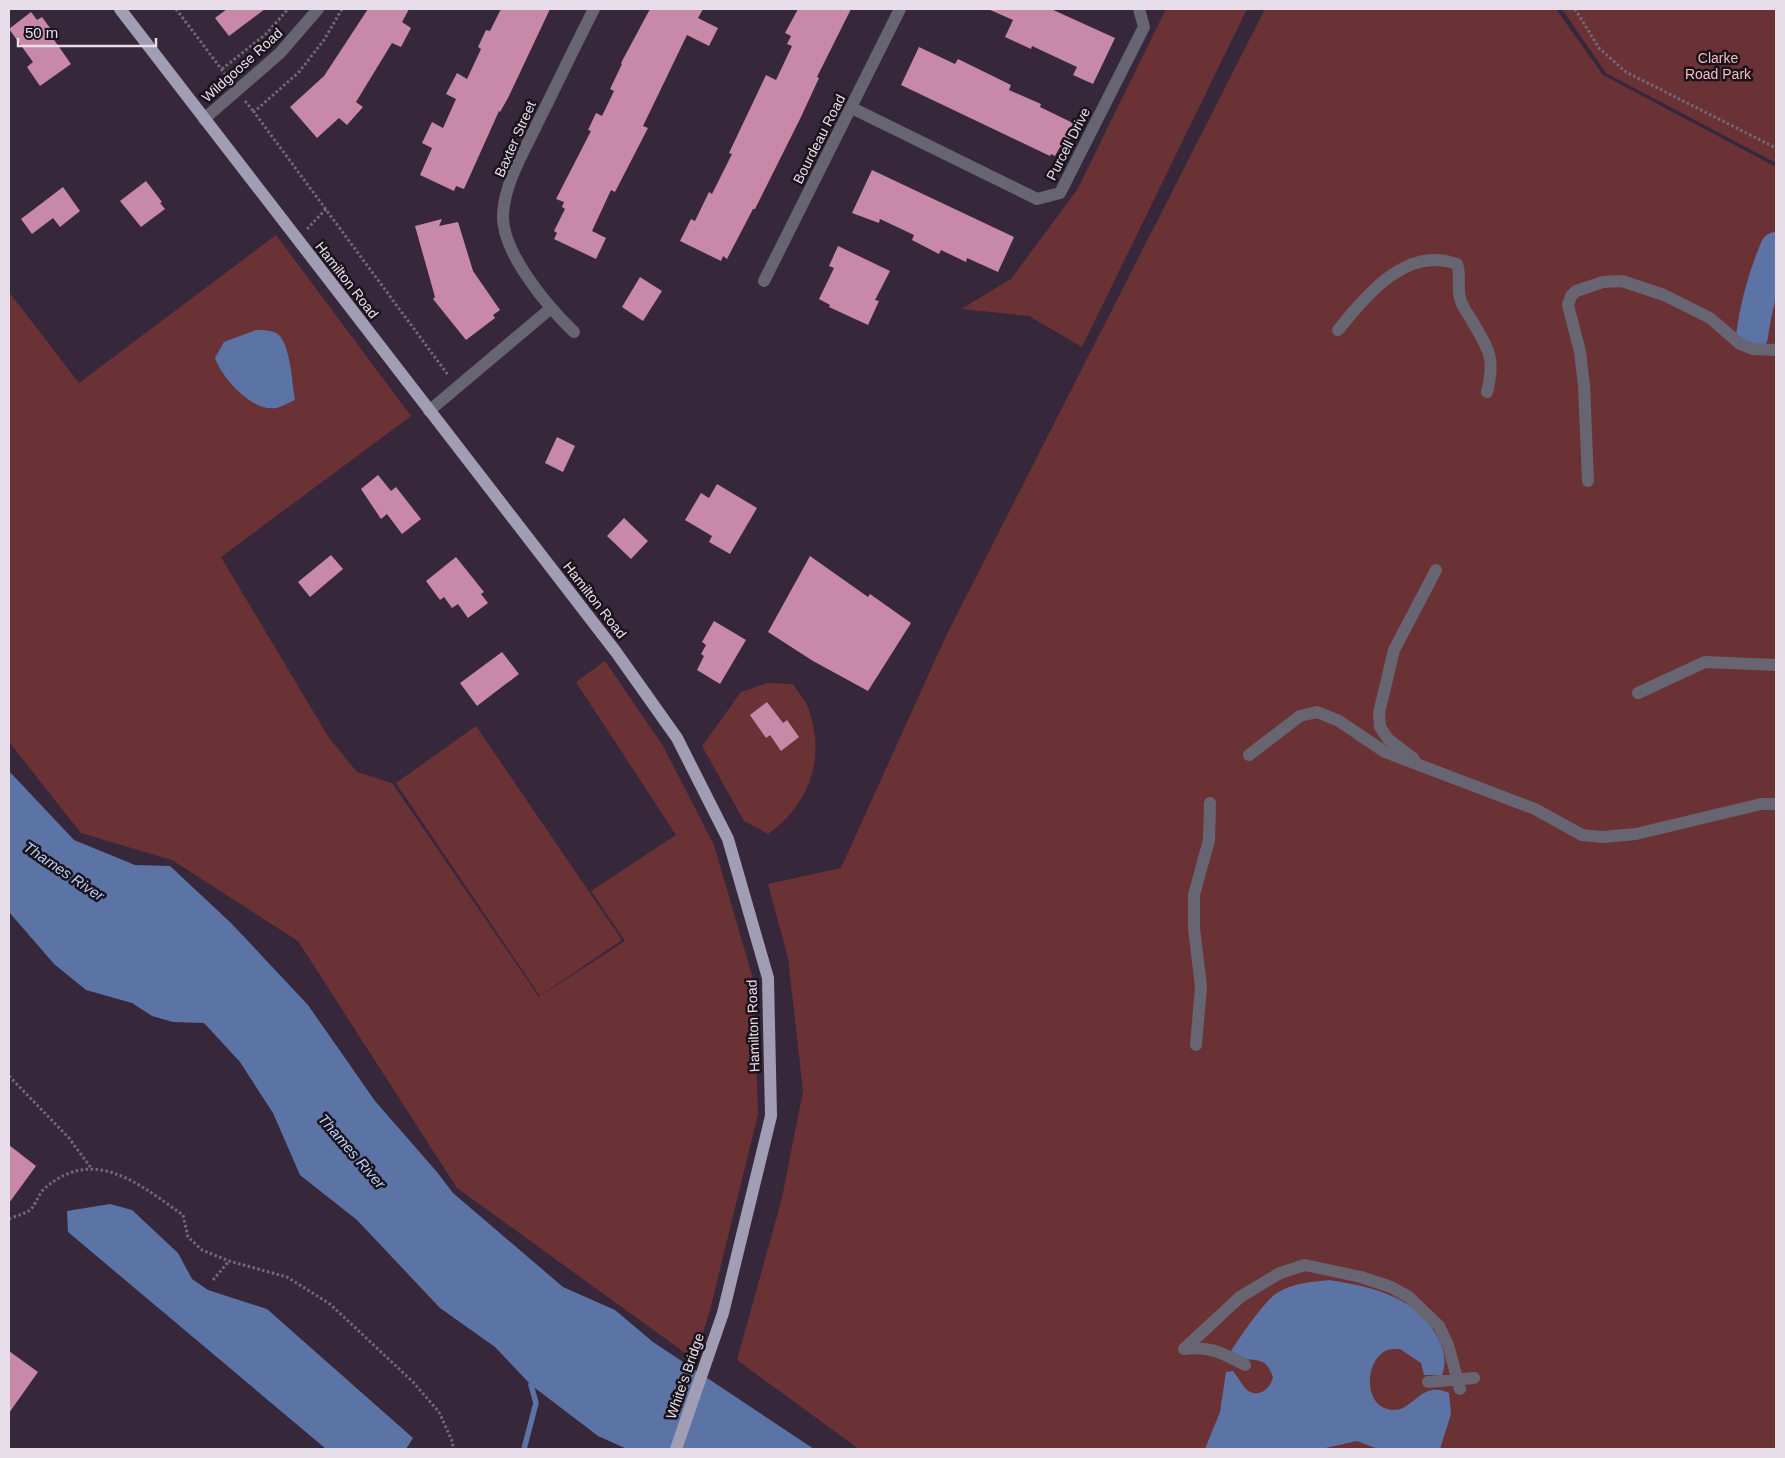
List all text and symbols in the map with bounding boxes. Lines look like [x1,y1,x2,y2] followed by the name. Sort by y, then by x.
[18,15,155,47] scale bar
[25,24,58,41] text: 50 m
[198,25,286,105] street label: Wildgoose Road
[1685,50,1752,82] park label: Clarke Road Park
[790,92,848,186] street label: Bourdeau Road
[491,98,539,180] street label: Baxter Street
[1043,105,1093,183] street label: Purcell Drive
[312,239,382,321] street label: Hamilton Road
[560,559,630,641] street label: Hamilton Road
[21,838,108,905] water label: Thames River
[743,979,763,1073] street label: Hamilton Road
[315,1110,390,1193] water label: Thames River
[663,1331,707,1421] street label: White's Bridge

